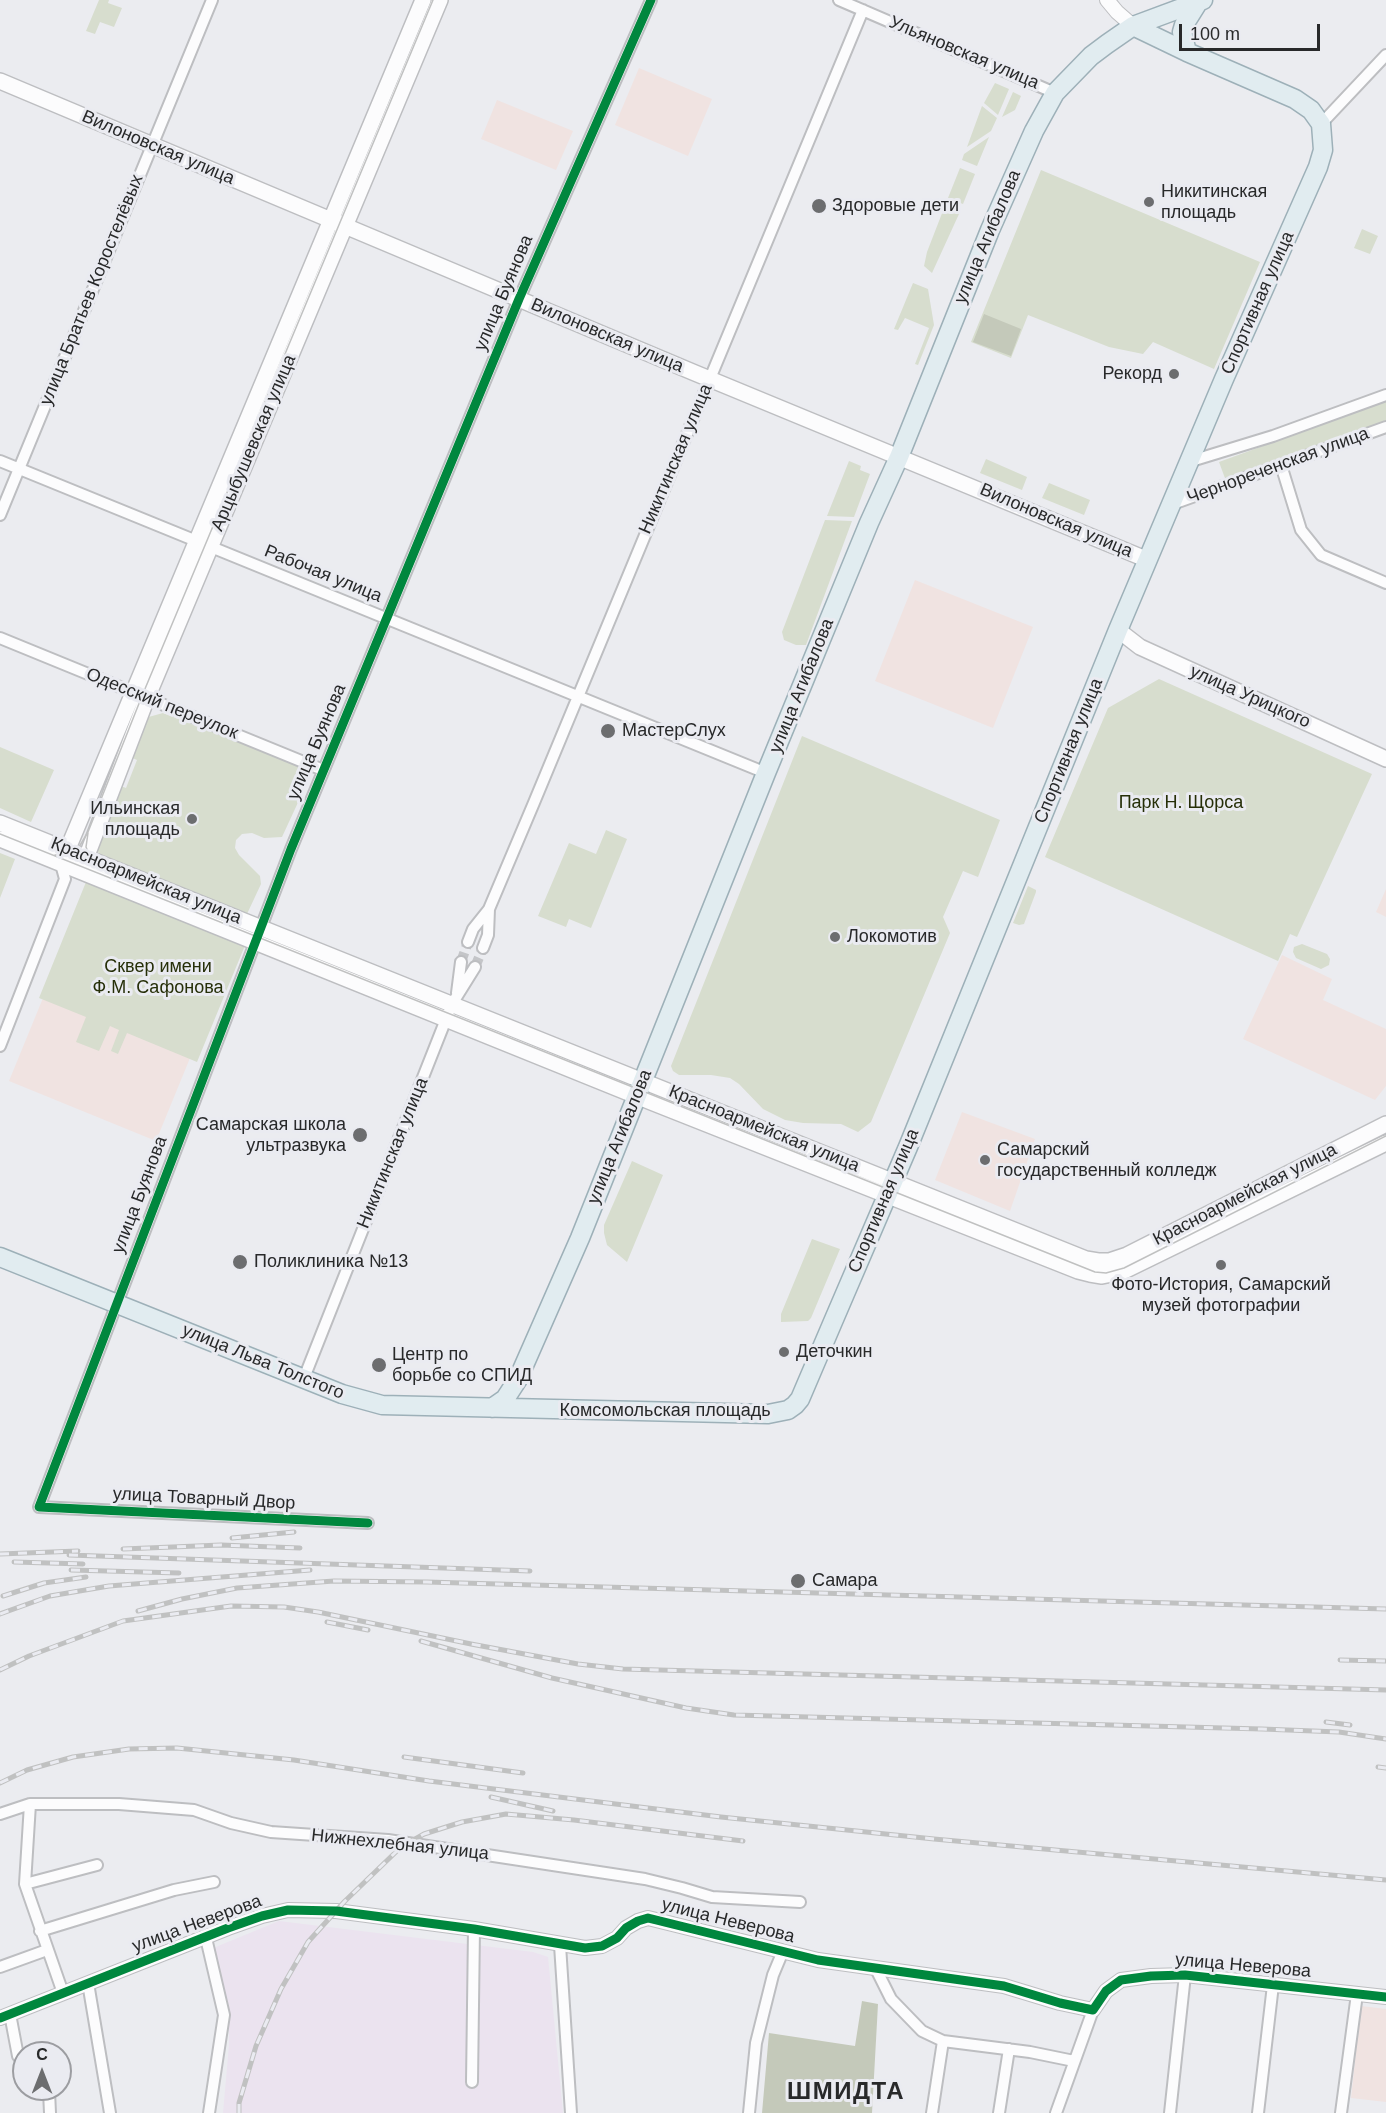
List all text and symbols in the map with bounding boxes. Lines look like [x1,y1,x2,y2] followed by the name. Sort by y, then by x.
[886,12,1042,94] street label: Ульяновская улица
[1182,12,1323,50] scale bar
[1190,24,1240,44] text: 100 m
[78,106,238,190] street label: Вилоновская улица
[950,167,1026,307] street label: улица Агибалова
[36,171,148,409] street label: улица Братьев Коростелёвых
[1161,181,1267,224] place label: Никитинская площадь
[832,195,959,217] place label: Здоровые дети
[1142,195,1156,209] marker: Никитинская площадь
[810,197,828,215] marker: Здоровые дети
[1217,228,1299,378] street label: Спортивная улица
[470,232,538,354] street label: улица Буянова
[527,294,687,378] street label: Вилоновская улица
[207,352,301,534] street label: Арцыбушевская улица
[1103,363,1162,385] place label: Рекорд
[1167,367,1181,381] marker: Рекорд
[635,381,717,537] street label: Никитинская улица
[1184,423,1372,509] street label: Чернореченская улица
[976,479,1136,563] street label: Вилоновская улица
[261,541,385,607] street label: Рабочая улица
[765,616,839,756] street label: улица Агибалова
[1186,661,1314,733] street label: улица Урицкого
[83,664,241,744] street label: Одесский переулок
[1030,675,1108,827] street label: Спортивная улица
[283,681,351,803] street label: улица Буянова
[622,720,726,742] place label: МастерСлух
[599,722,617,740] marker: МастерСлух
[1119,792,1243,814] park label: Парк Н. Щорса
[90,798,180,840] place label: Ильинская площадь
[185,812,199,826] marker: Ильинская площадь
[48,833,244,929] street label: Красноармейская улица
[847,926,937,948] place label: Локомотив
[828,930,842,944] marker: Локомотив
[92,956,224,998] park label: Cквер имени Ф.М. Сафонова
[583,1067,657,1207] street label: улица Агибалова
[353,1074,433,1232] street label: Никитинская улица
[666,1081,862,1177] street label: Красноармейская улица
[196,1114,346,1156] place label: Самарская школа ультразвука
[351,1126,369,1144] marker: Самарская школа ультразвука
[844,1126,924,1276] street label: Спортивная улица
[108,1133,172,1257] street label: улица Буянова
[997,1139,1216,1182] place label: Самарский государственный колледж
[1149,1139,1341,1251] street label: Красноармейская улица
[978,1153,992,1167] marker: Самарский государственный колледж
[254,1251,408,1273] place label: Поликлиника №13
[231,1253,249,1271] marker: Поликлиника №13
[1214,1258,1228,1272] marker: Фото-История, Самарский музей фотографии
[1111,1274,1331,1316] place label: Фото-История, Самарский музей фотографии
[179,1320,347,1404] street label: улица Льва Толстого
[796,1341,873,1363] place label: Деточкин
[392,1344,532,1386] place label: Центр по борьбе со СПИД
[777,1345,791,1359] marker: Деточкин
[370,1356,388,1374] marker: Центр по борьбе со СПИД
[559,1400,771,1422] street label: Комсомольская площадь
[112,1483,296,1515] street label: улица Товарный Двор
[812,1570,878,1592] place label: Самара
[789,1572,807,1590] marker: Самара
[310,1825,490,1865] street label: Нижнехлебная улица
[129,1891,265,1957] street label: улица Неверова
[659,1894,797,1948] street label: улица Неверова
[1174,1949,1312,1983] street label: улица Неверова
[12,2041,72,2101] north arrow
[36,2046,48,2063] text: С
[787,2078,905,2106] district label: ШМИДТА

